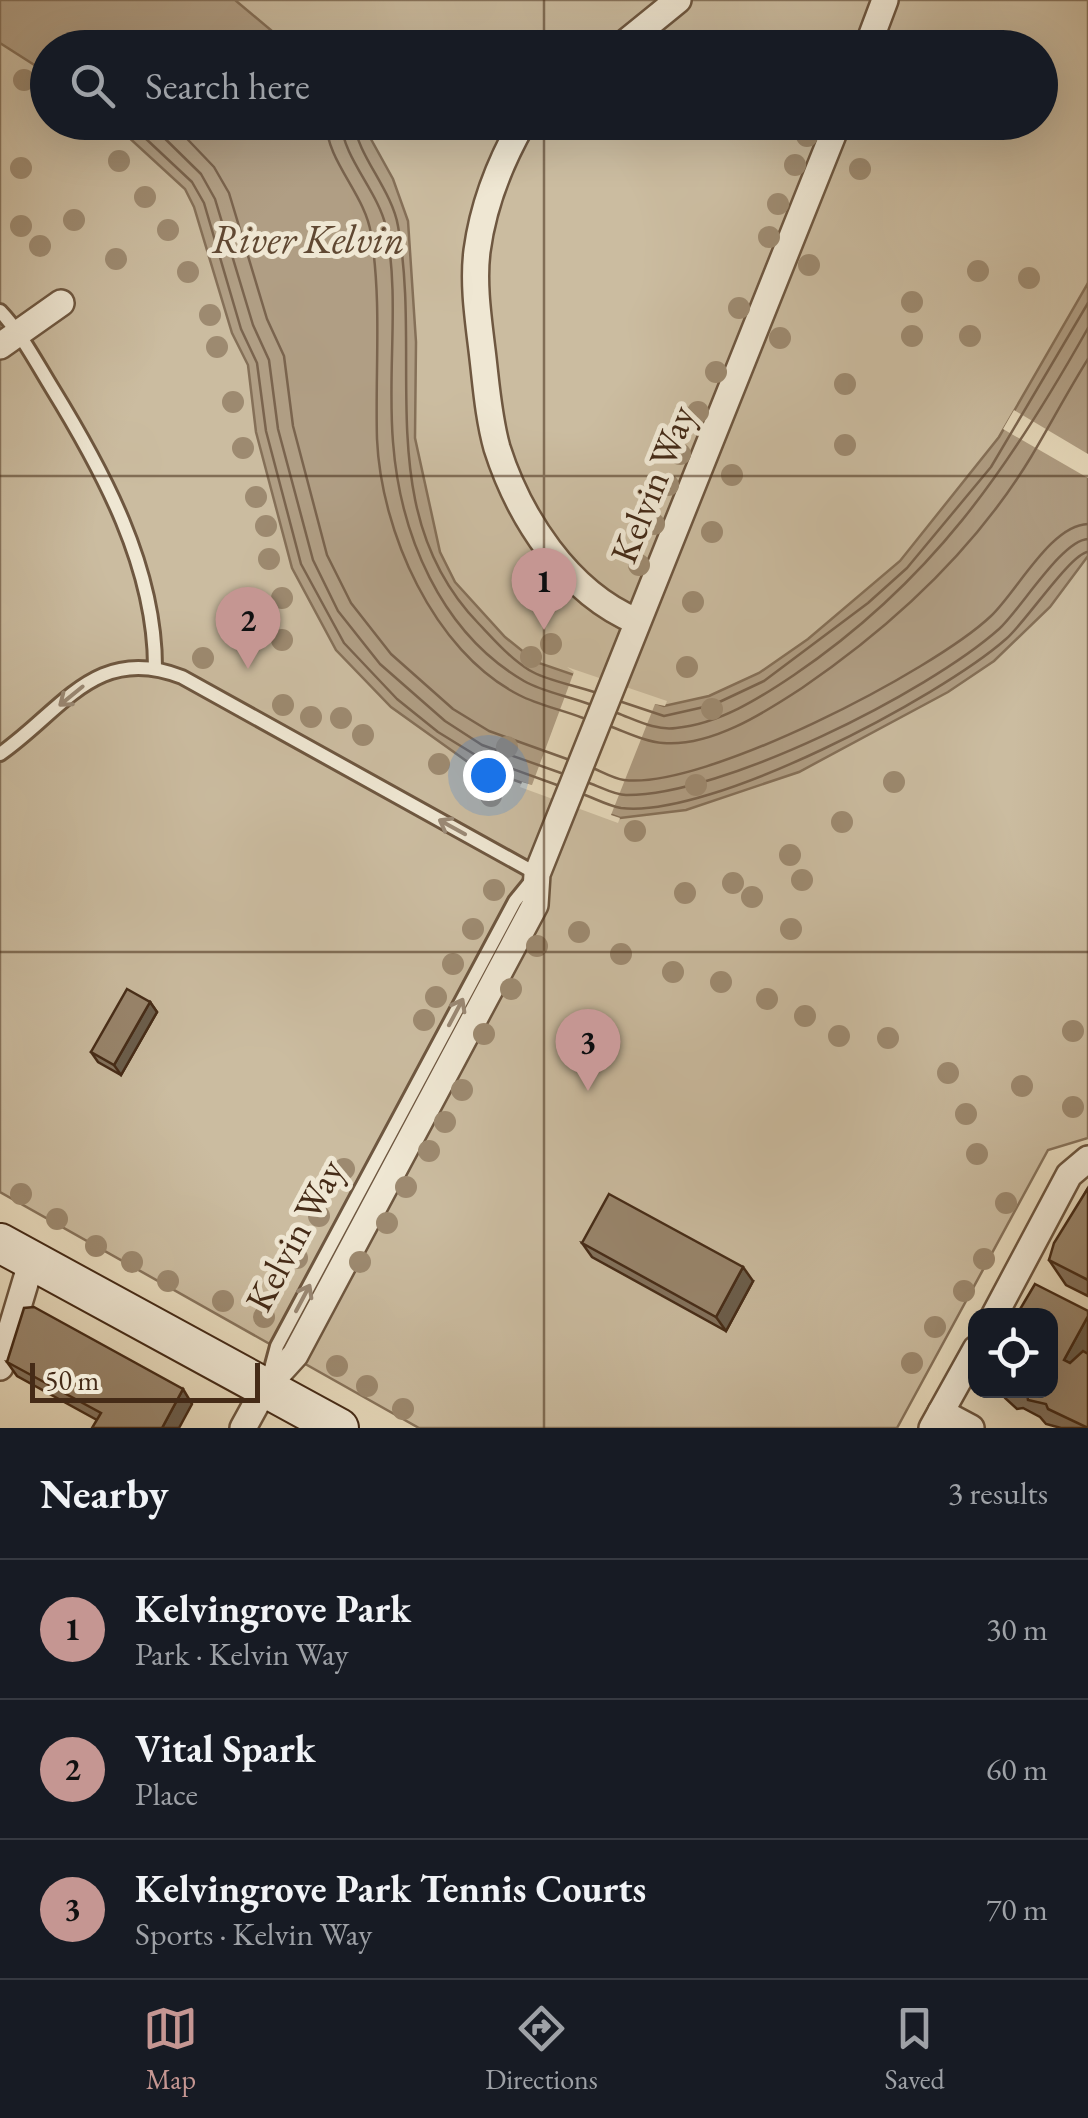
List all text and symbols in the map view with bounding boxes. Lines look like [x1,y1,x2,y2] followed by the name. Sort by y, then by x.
[30,30,1058,140] search box
[65,58,120,113] icon: search
[145,61,310,110] text: Search here
[211,213,405,265] water label: River Kelvin
[598,398,706,570] street label: Kelvin Way
[512,548,576,630] pin: 1
[216,586,280,669] pin: 2
[59,685,85,707] one-way arrow
[463,750,514,801] your location
[438,816,467,836] one-way arrow
[447,997,466,1027] one-way arrow
[556,1008,620,1091] pin: 3
[233,1150,355,1320] street label: Kelvin Way
[293,1284,313,1314] one-way arrow
[968,1308,1058,1398] map controls
[968,1308,1058,1398] button: locate
[30,1358,260,1402] scale bar
[45,1362,99,1398] text: 50 m
[40,1466,169,1521] text: Nearby
[948,1472,1048,1514] text: 3 results
[135,1584,411,1633] text: Kelvingrove Park
[64,1608,81,1650] text: 1
[986,1608,1048,1650] text: 30 m
[135,1633,348,1675] text: Park · Kelvin Way
[135,1724,315,1773] text: Vital Spark
[64,1748,81,1790] text: 2
[986,1748,1048,1790] text: 60 m
[135,1773,198,1815] text: Place
[135,1864,646,1913] text: Kelvingrove Park Tennis Courts
[64,1888,81,1930] text: 3
[986,1888,1048,1930] text: 70 m
[135,1913,372,1955] text: Sports · Kelvin Way
[143,2001,198,2097] tab: Map
[485,2001,598,2097] tab: Directions
[885,2001,945,2097] tab: Saved

